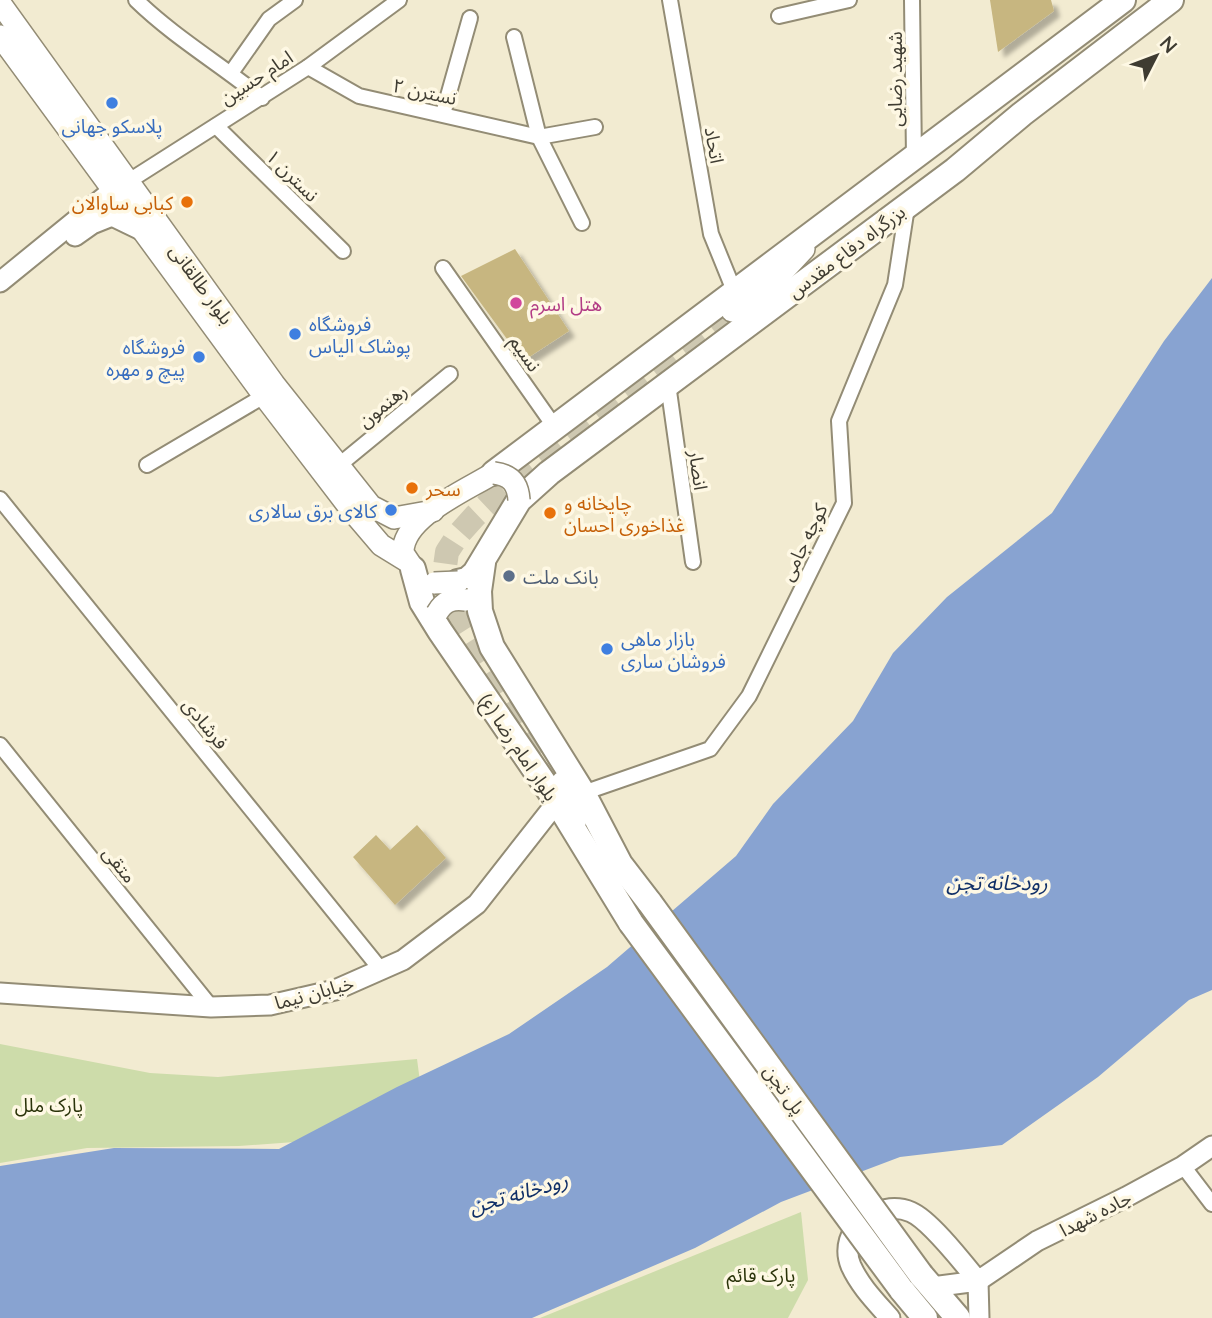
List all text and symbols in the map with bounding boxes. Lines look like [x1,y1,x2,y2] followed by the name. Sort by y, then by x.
[1121,21,1191,91] north arrow
[883,31,907,127] street label: شهید رضایی
[1156,31,1182,57] text: N
[215,45,299,112] street label: امام حسین
[391,73,459,110] street label: نسترن ۲
[104,95,120,111] marker: پلاسکو جهانی
[62,114,162,139] place label: پلاسکو جهانی
[700,125,730,165] street label: اتحاد
[261,144,324,207] street label: نسترن ۱
[72,191,174,215] place label: کبابی ساوالان
[179,194,195,210] marker: کبابی ساوالان
[783,199,911,305] street label: بزرگراه دفاع مقدس
[164,239,239,329] street label: بلوار طالقانی
[530,292,602,319] place label: هتل اسرم
[508,295,524,311] marker: هتل اسرم
[309,312,411,359] place label: فروشگاه پوشاک الیاس
[287,326,303,342] marker: فروشگاه پوشاک الیاس
[502,330,547,378] street label: نسیم
[106,335,185,384] place label: فروشگاه پیچ و مهره
[191,349,207,365] marker: فروشگاه پیچ و مهره
[353,378,412,433] street label: رهنمون
[684,448,713,492] street label: انصار
[425,477,461,501] place label: سحر
[404,480,420,496] marker: سحر
[564,491,685,537] place label: چایخانه و غذاخوری احسان
[249,499,378,523] place label: کالای برق سالاری
[775,499,834,585] street label: کوچه جامی
[383,502,399,518] marker: کالای برق سالاری
[542,505,558,521] marker: چایخانه و غذاخوری احسان
[523,565,599,588] place label: بانک ملت
[501,568,517,584] marker: بانک ملت
[621,627,726,673] place label: بازار ماهی فروشان ساری
[599,641,615,657] marker: بازار ماهی فروشان ساری
[471,689,563,807] street label: بلوار امام رضا (ع)
[178,693,234,754] street label: فرشادی
[98,841,142,888] street label: متقی
[946,869,1048,895] water label: رودخانه تجن
[272,970,356,1014] street label: خیابان نیما
[757,1060,811,1120] street label: پل تجن
[15,1093,83,1118] park label: پارک ملل
[466,1166,571,1219] water label: رودخانه تجن
[1055,1185,1135,1241] street label: جاده شهدا
[727,1263,795,1290] park label: پارک قائم

